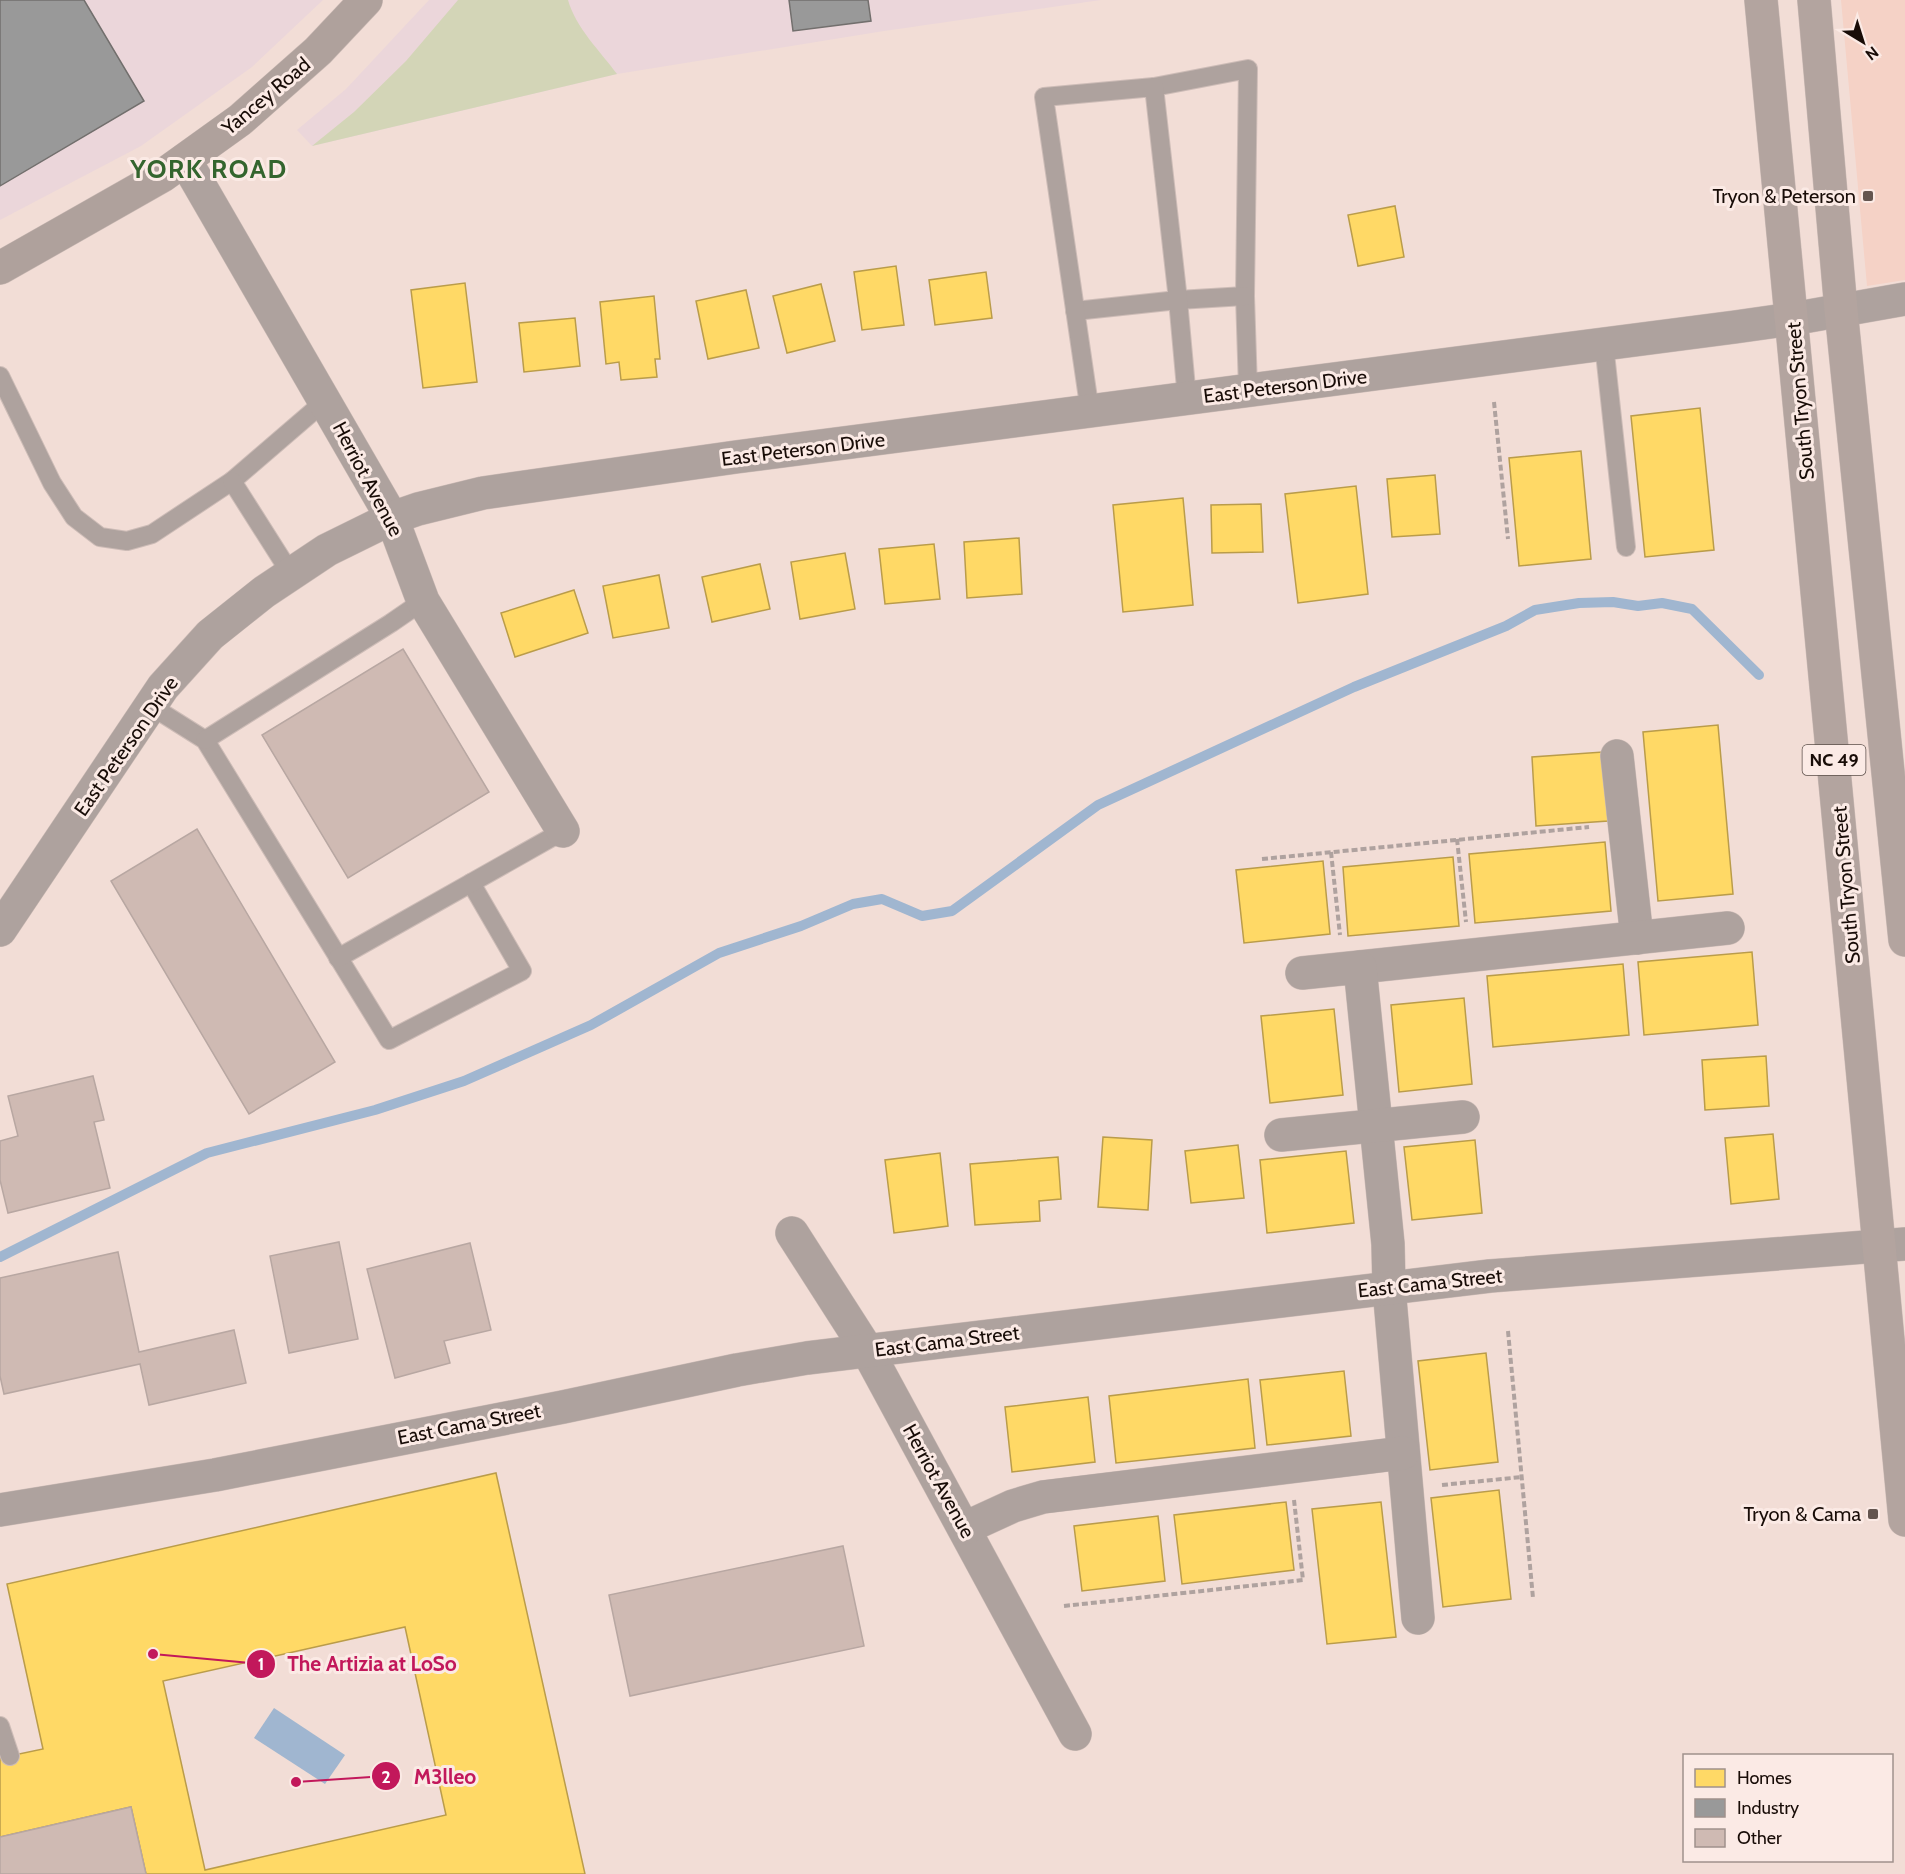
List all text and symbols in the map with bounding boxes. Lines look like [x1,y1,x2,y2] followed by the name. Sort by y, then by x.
[1833,12,1893,72] north arrow
[1862,42,1882,64] text: N
[216,52,315,140] street label: Yancey Road
[129,153,288,185] district label: YORK ROAD
[1712,184,1856,208] place label: Tryon & Peterson
[1861,189,1875,203] marker: Tryon & Peterson
[1781,321,1819,481] street label: South Tryon Street
[1202,364,1368,408] street label: East Peterson Drive
[328,418,408,540] street label: Herriot Avenue
[720,427,886,471] street label: East Peterson Drive
[69,672,183,820] street label: East Peterson Drive
[1802,745,1866,775] road number: NC 49
[1827,805,1865,965] street label: South Tryon Street
[1357,1263,1504,1303] street label: East Cama Street
[873,1320,1021,1362] street label: East Cama Street
[395,1398,543,1450] street label: East Cama Street
[898,1420,980,1542] street label: Herriot Avenue
[1743,1502,1861,1526] place label: Tryon & Cama
[1866,1507,1880,1521] marker: Tryon & Cama
[246,1644,469,1683] callout: The Artizia at LoSo
[287,1651,457,1676] text: The Artizia at LoSo
[258,1653,264,1675] text: 1
[1683,1754,1893,1862] legend
[371,1757,488,1796] callout: M3lleo
[414,1764,476,1789] text: M3lleo
[381,1766,391,1788] text: 2
[1737,1767,1792,1789] text: Homes
[1737,1797,1799,1819] text: Industry
[1737,1827,1782,1849] text: Other

